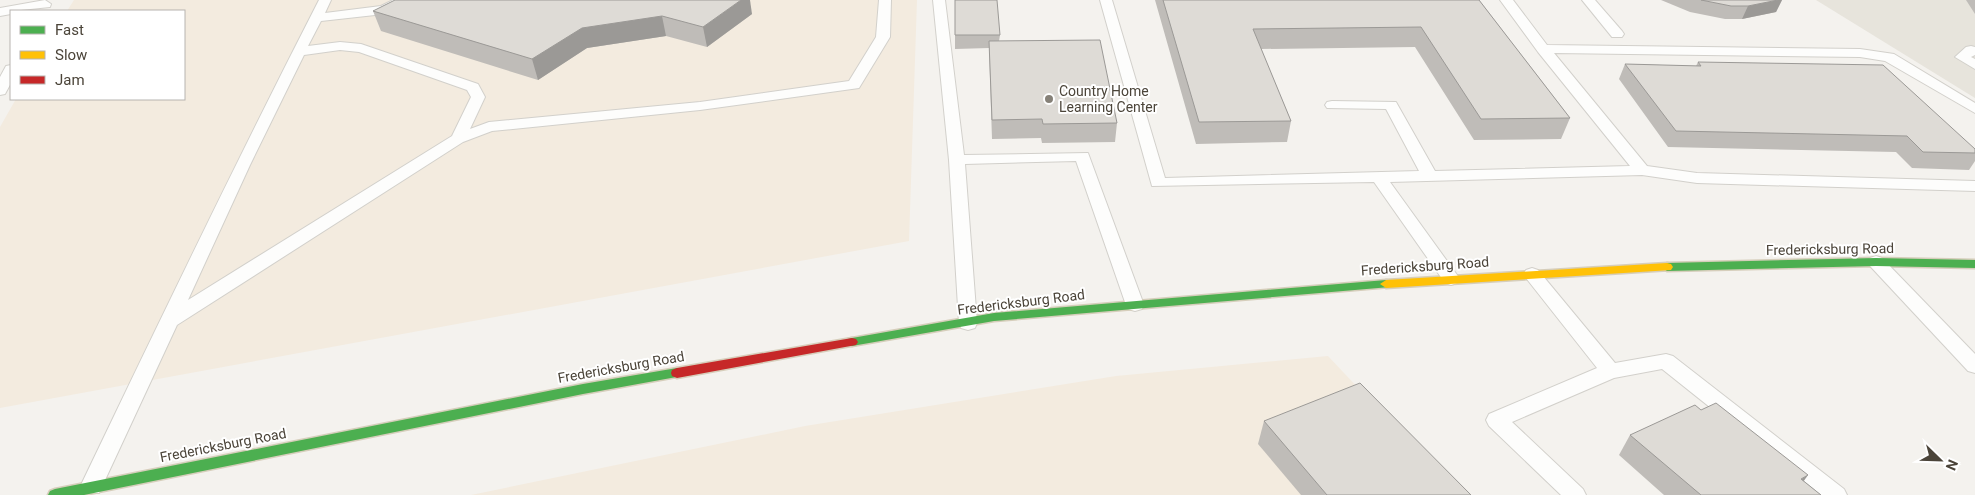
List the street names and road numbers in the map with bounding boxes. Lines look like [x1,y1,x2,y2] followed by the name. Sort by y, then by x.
[1766,240,1894,258] street label: Fredericksburg Road
[1360,254,1490,278] street label: Fredericksburg Road
[956,286,1086,318] street label: Fredericksburg Road
[556,348,686,386] street label: Fredericksburg Road
[158,425,288,465] street label: Fredericksburg Road

